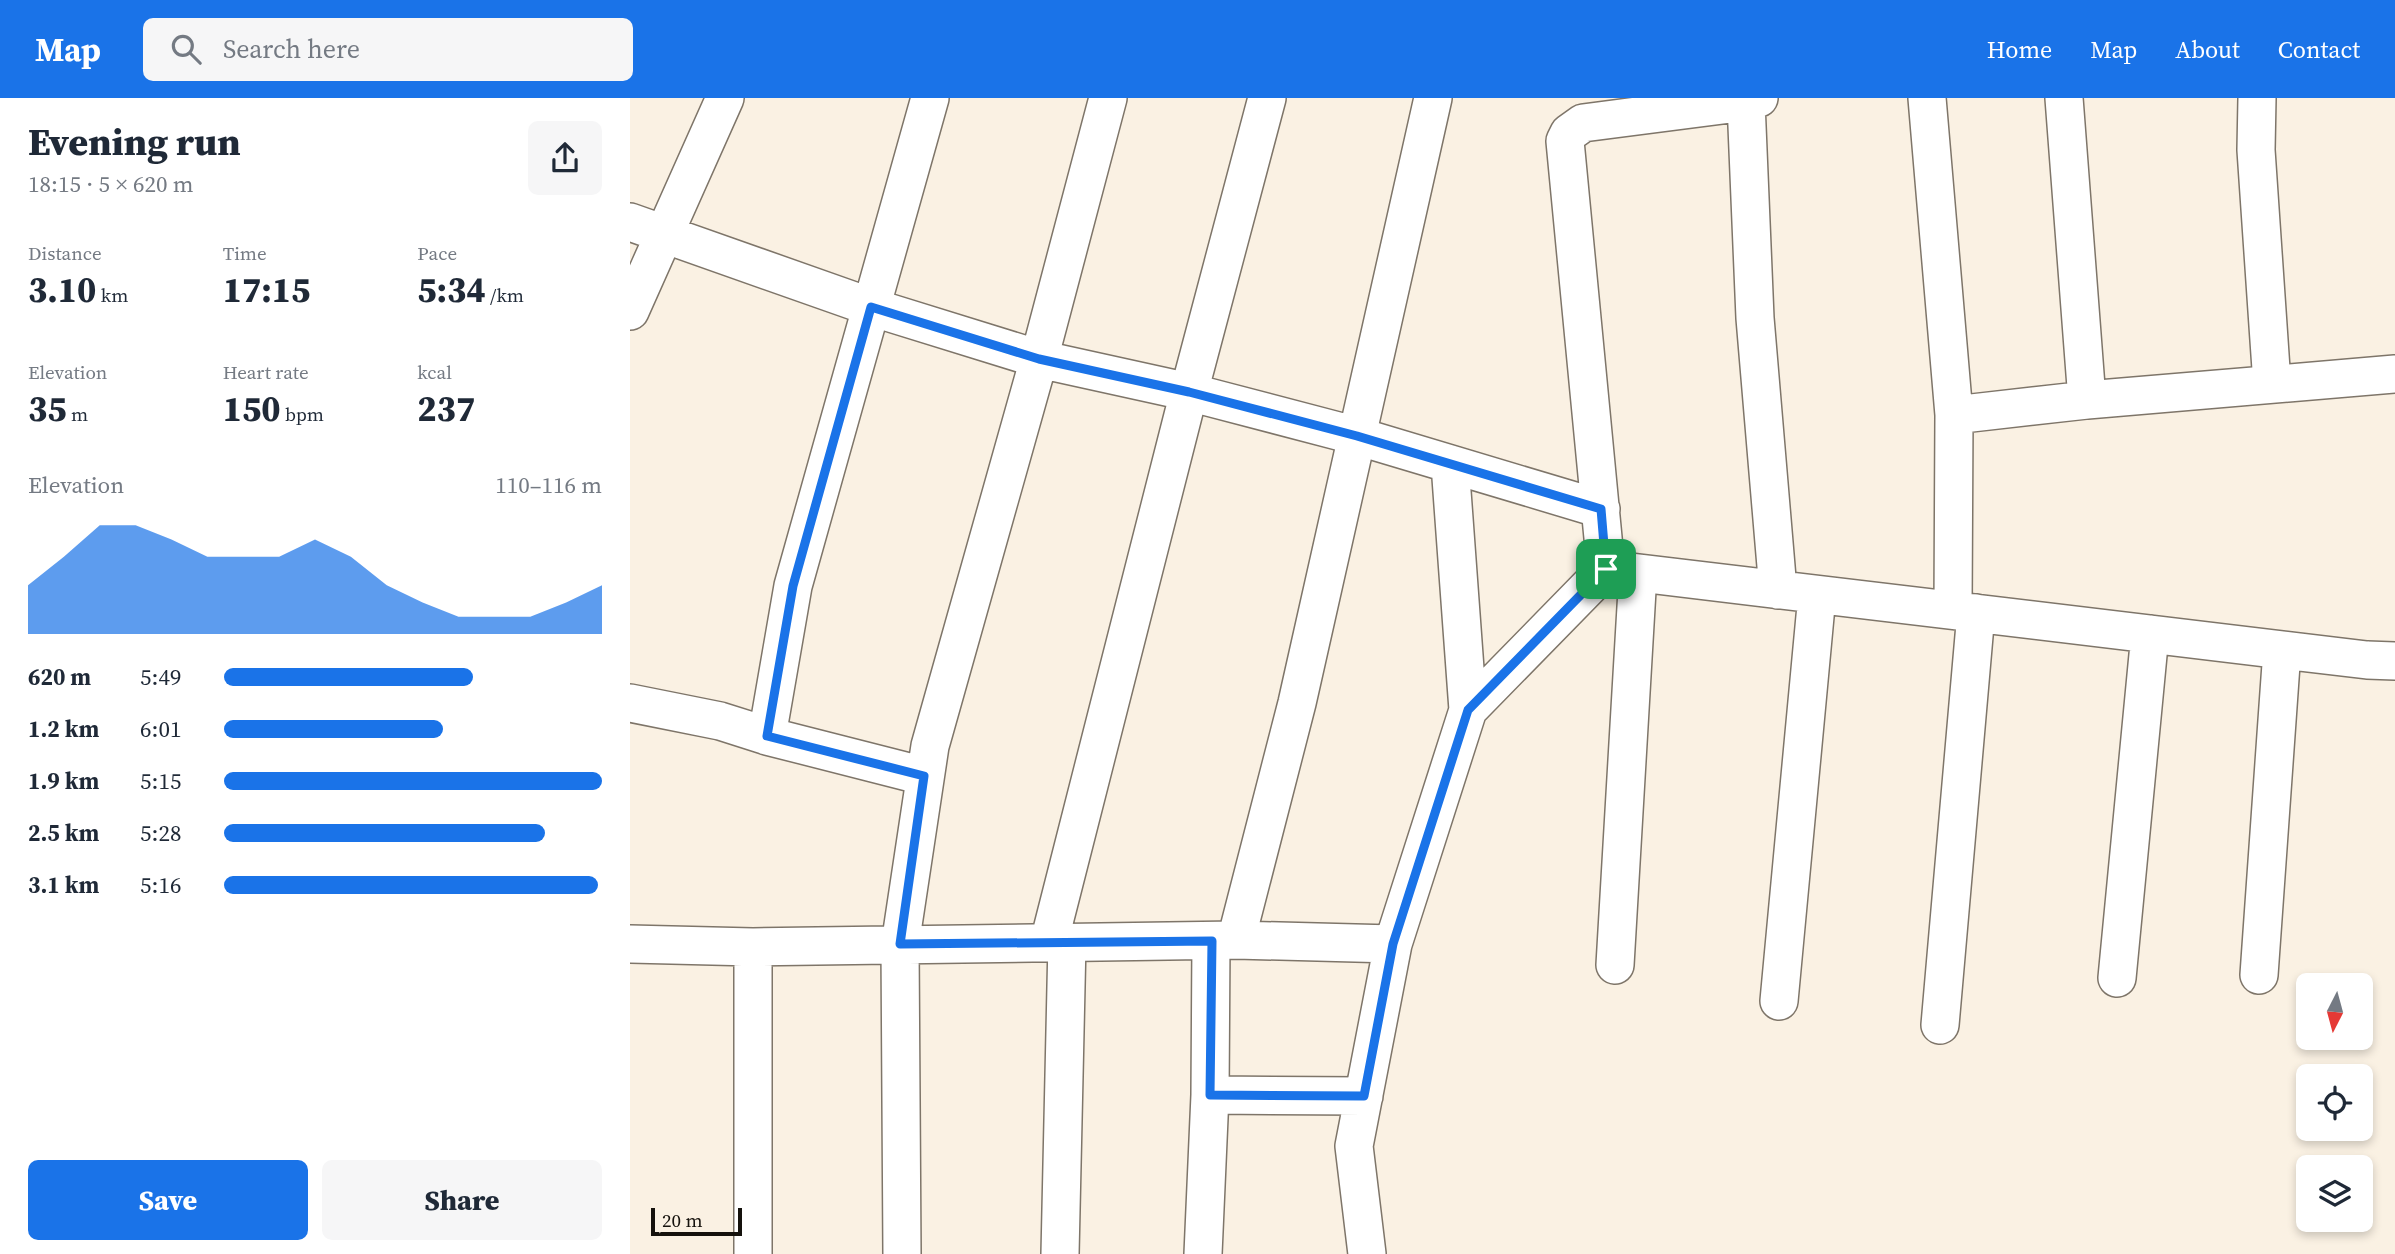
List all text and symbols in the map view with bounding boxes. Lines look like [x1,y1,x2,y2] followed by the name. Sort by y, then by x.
[143,18,633,81] search box
[35,27,101,72] text: Map
[167,30,205,68] icon: search
[223,31,360,67] text: Search here
[1987,33,2052,66] text: Home
[2090,33,2137,66] text: Map
[2175,33,2240,66] text: About
[2278,33,2360,66] text: Contact
[28,116,241,168] text: Evening run
[528,121,602,195] button: share
[28,168,194,200] text: 18:15 · 5 × 620 m
[28,240,102,266] text: Distance
[223,240,267,266] text: Time
[417,240,457,266] text: Pace
[28,266,96,314] text: 3.10
[223,266,310,314] text: 17:15
[417,266,486,314] text: 5:34
[96,282,128,308] text: km
[486,282,524,308] text: /km
[28,359,107,385] text: Elevation
[223,359,309,385] text: Heart rate
[417,359,452,385] text: kcal
[28,385,67,433] text: 35
[223,385,281,433] text: 150
[417,385,475,433] text: 237
[67,401,88,427] text: m
[281,401,324,427] text: bpm
[28,469,124,501] text: Elevation
[495,469,602,501] text: 110–116 m
[1576,539,1636,599] pin
[1587,550,1625,588] icon: arrive
[28,661,91,693] text: 620 m
[140,661,181,693] text: 5:49
[28,713,99,745] text: 1.2 km
[140,713,181,745] text: 6:01
[28,765,99,797] text: 1.9 km
[140,765,181,797] text: 5:15
[28,817,99,849] text: 2.5 km
[140,817,181,849] text: 5:28
[28,869,99,901] text: 3.1 km
[140,869,181,901] text: 5:16
[2296,973,2373,1050] north arrow
[2296,973,2373,1232] map controls
[2296,1064,2373,1141] button: locate
[2296,1155,2373,1232] button: layers
[28,1160,308,1240] button: Save
[322,1160,602,1240] button: Share
[651,1205,742,1237] scale bar
[662,1207,703,1233] text: 20 m

